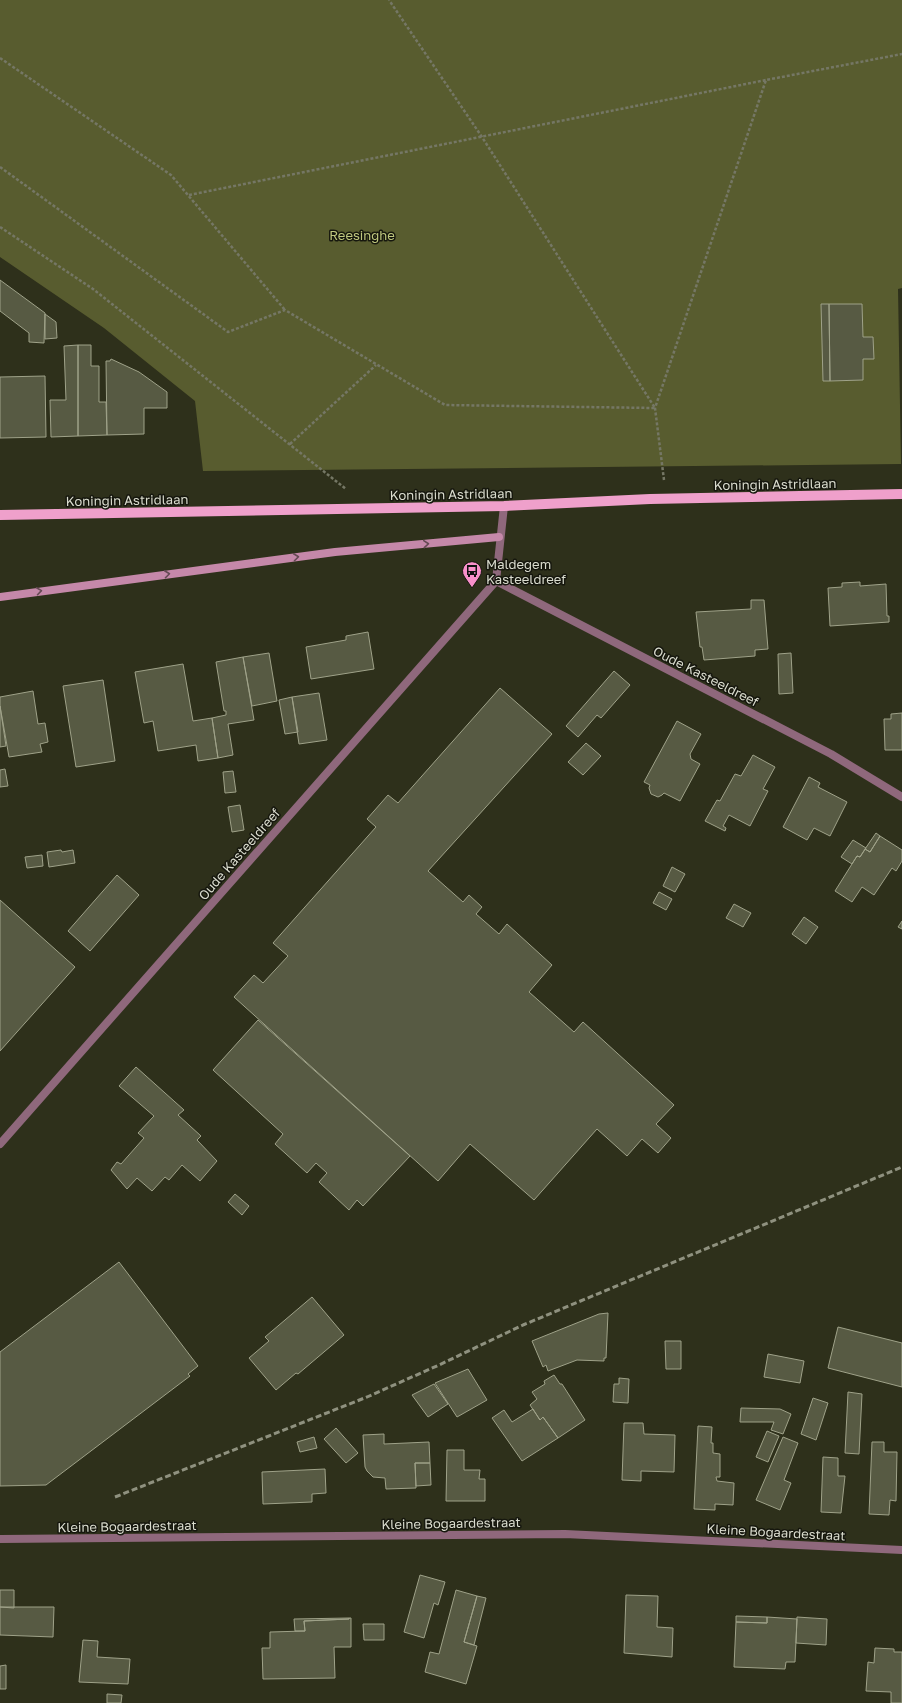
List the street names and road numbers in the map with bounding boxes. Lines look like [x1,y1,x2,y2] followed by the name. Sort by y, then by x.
[713,475,837,493] street label: Koningin Astridlaan
[389,485,513,503] street label: Koningin Astridlaan
[65,491,189,509] street label: Koningin Astridlaan
[651,642,762,710] street label: Oude Kasteeldreef
[195,805,283,903] street label: Oude Kasteeldreef
[381,1514,521,1532] street label: Kleine Bogaardestraat
[57,1517,197,1535] street label: Kleine Bogaardestraat
[706,1520,846,1544] street label: Kleine Bogaardestraat

